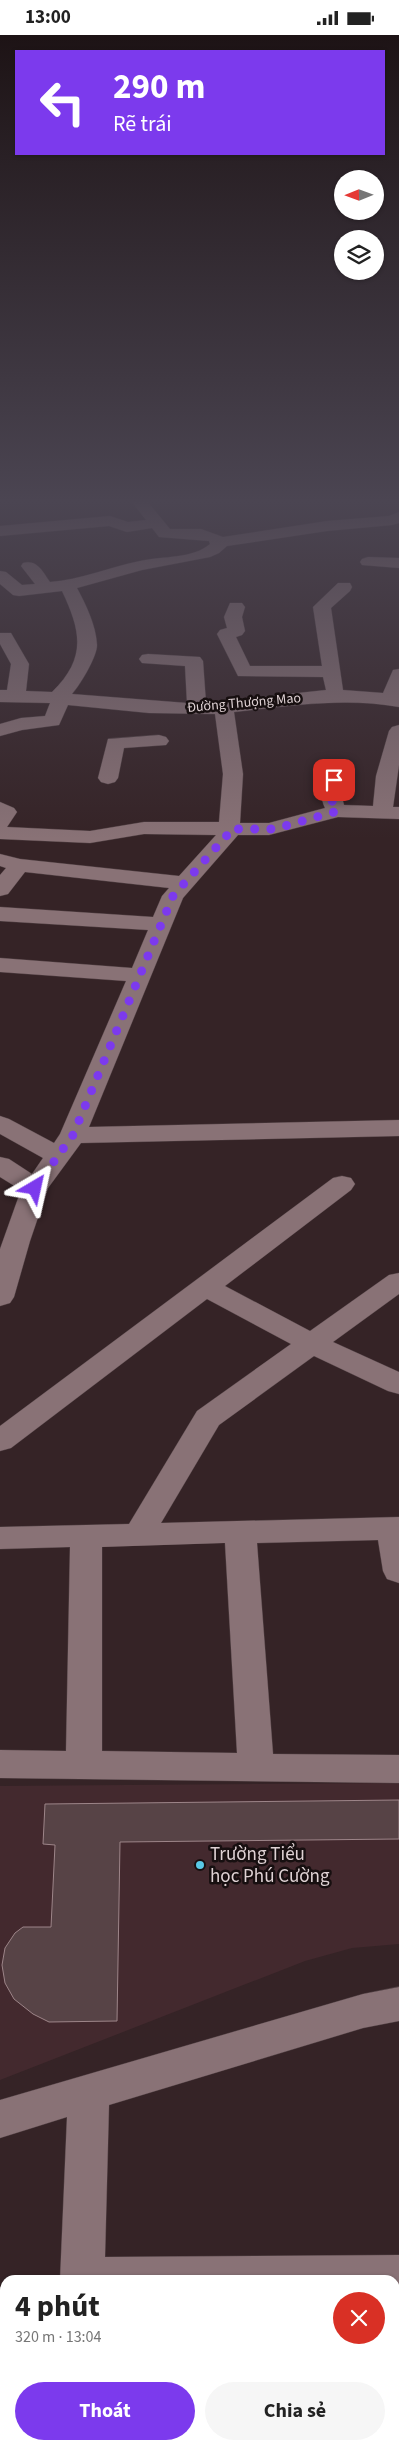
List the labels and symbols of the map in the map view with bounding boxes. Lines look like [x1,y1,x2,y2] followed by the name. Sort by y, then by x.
[334,170,384,220] north arrow
[186,688,302,718] street label: Đường Thượng Mao
[313,759,355,801] pin
[8,1161,60,1213] position arrow
[210,1841,330,1890] place label: Trường Tiểu học Phú Cường
[194,1859,206,1871] marker: Trường Tiểu học Phú Cường

